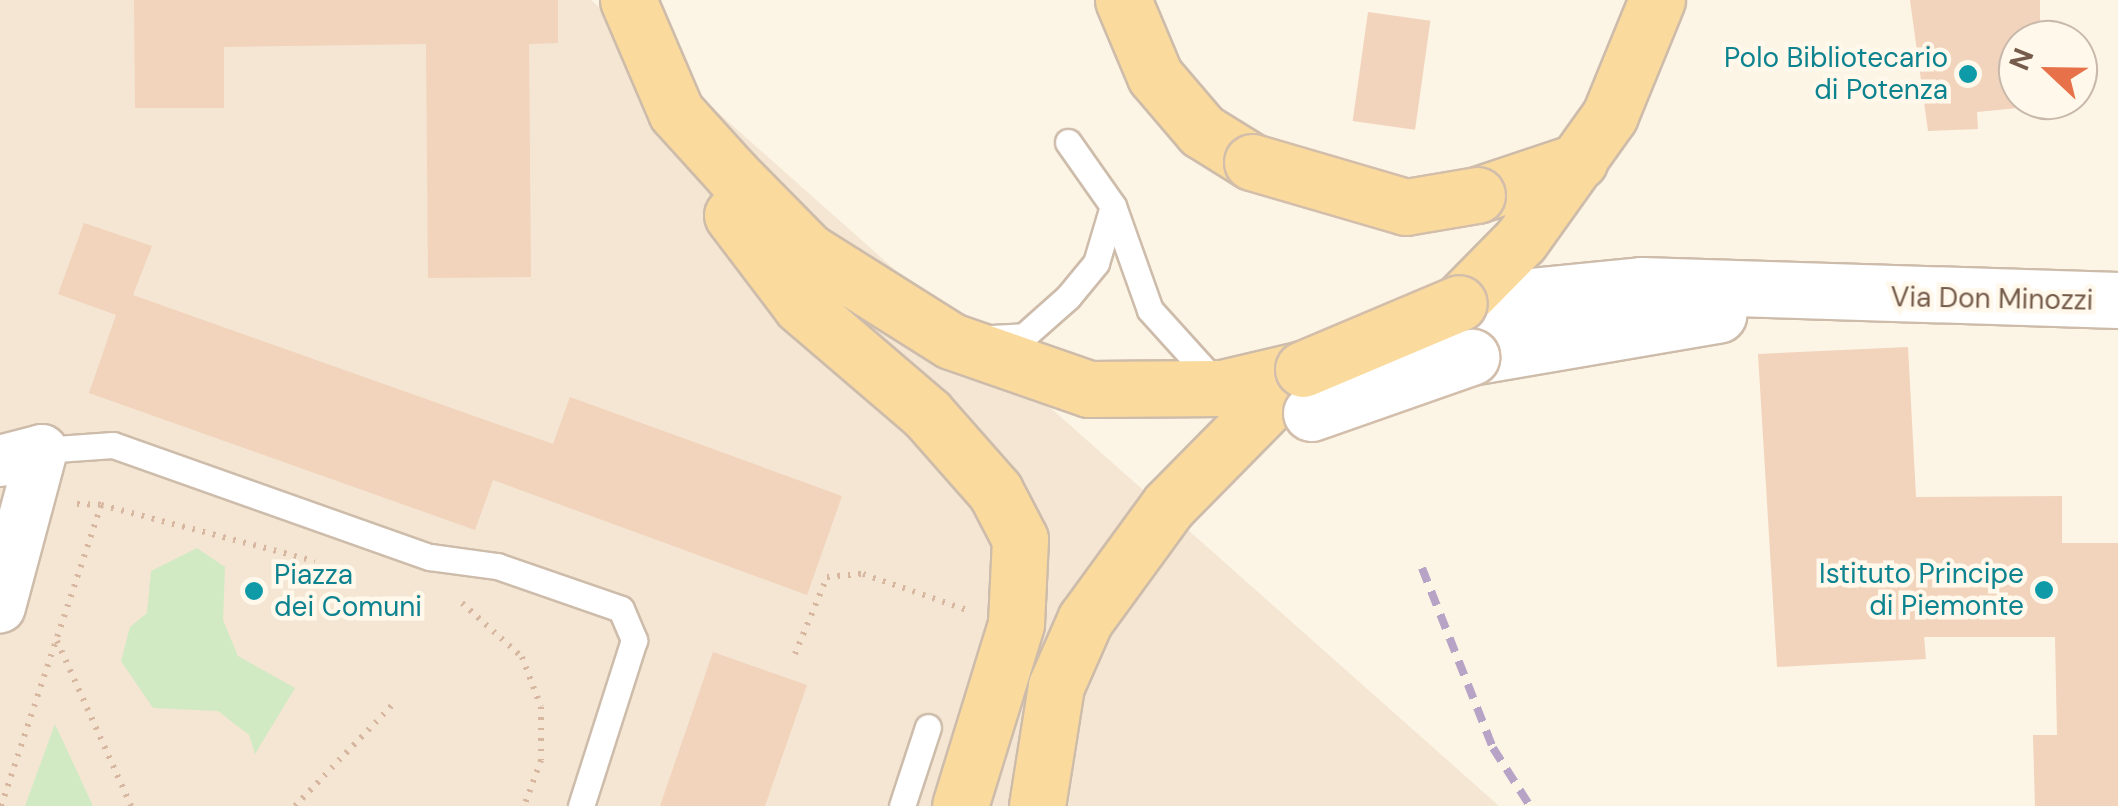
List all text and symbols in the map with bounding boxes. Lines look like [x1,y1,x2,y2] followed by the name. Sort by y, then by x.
[1998,20,2098,120] north arrow
[1724,41,1948,107] place label: Polo Bibliotecario di Potenza
[2001,43,2043,76] text: N
[1957,63,1979,85] marker: Polo Bibliotecario di Potenza
[1890,280,2094,318] street label: Via Don Minozzi
[1819,557,2024,623] place label: Istituto Principe di Piemonte
[274,558,422,624] place label: Piazza dei Comuni
[2033,579,2055,601] marker: Istituto Principe di Piemonte
[243,580,265,602] marker: Piazza dei Comuni

